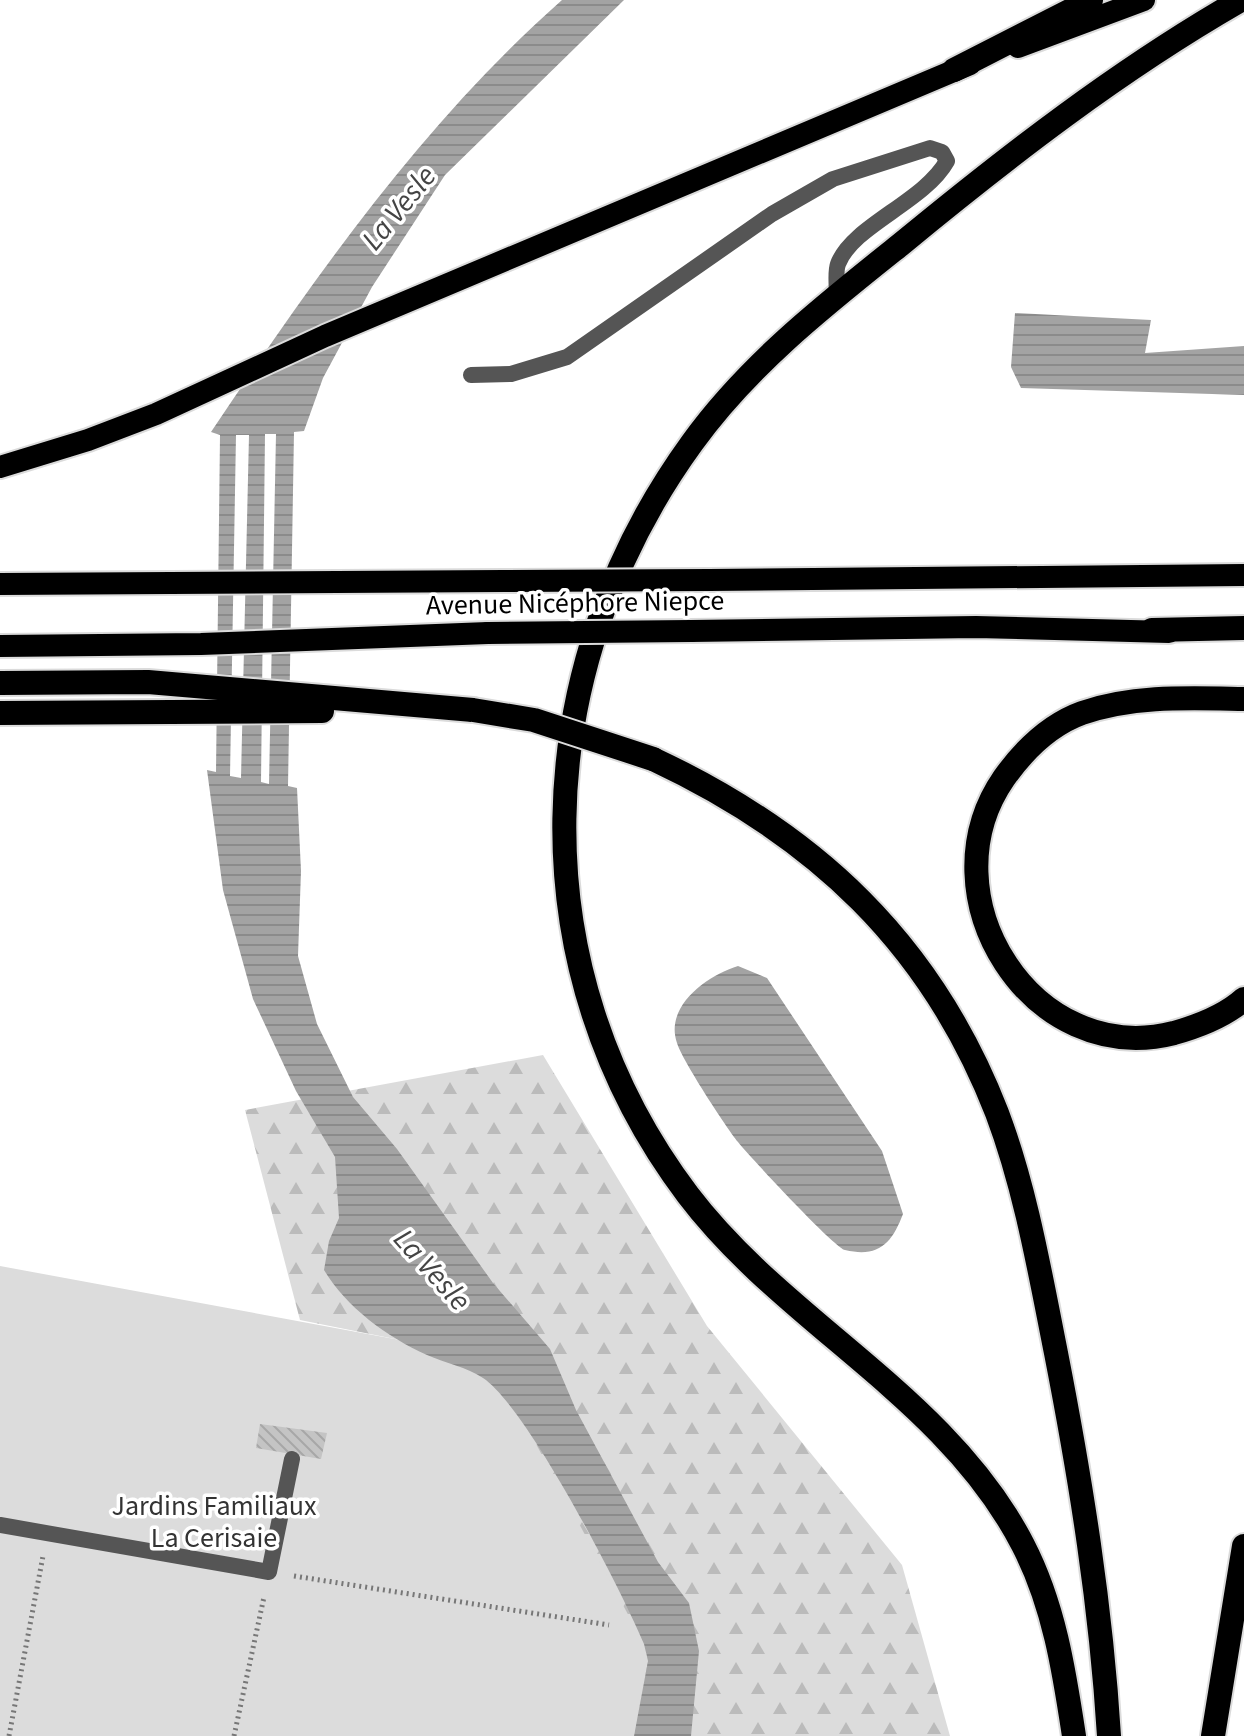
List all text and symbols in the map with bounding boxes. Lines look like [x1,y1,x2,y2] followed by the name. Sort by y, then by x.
[351,156,447,260] water label: La Vesle
[426,580,724,626] street label: Avenue Nicéphore Niepce
[383,1219,481,1321] water label: La Vesle
[112,1486,317,1558] park label: Jardins Familiaux La Cerisaie

